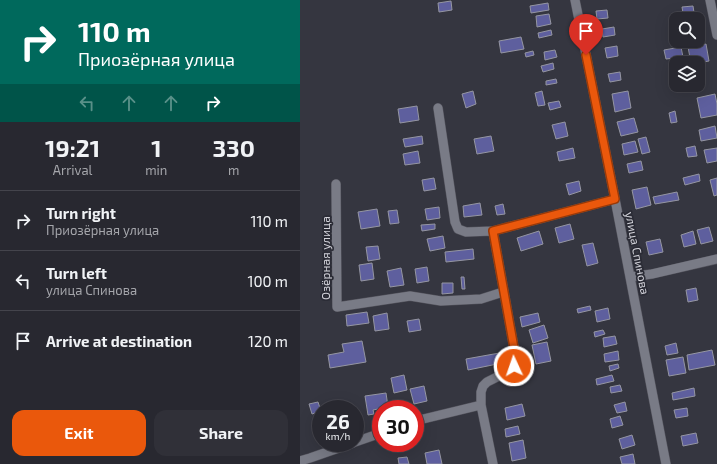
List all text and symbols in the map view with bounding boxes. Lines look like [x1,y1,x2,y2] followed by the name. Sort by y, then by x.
[669,12,705,92] map controls
[669,12,705,48] button: search
[78,14,151,48] text: 110 m
[569,14,603,55] pin
[12,16,64,68] icon: right
[575,20,597,42] icon: arrive
[78,48,235,70] text: Приозёрная улица
[669,56,705,92] button: layers
[76,92,98,114] icon: left
[118,92,140,114] icon: ahead
[160,92,182,114] icon: ahead
[202,92,224,114] icon: right
[45,133,100,162] text: 19:21
[151,133,162,162] text: 1
[213,133,255,162] text: 330
[53,162,92,178] text: Arrival
[145,162,167,178] text: min
[228,162,239,178] text: m
[46,204,116,222] text: Turn right
[12,210,34,232] icon: right
[622,210,653,296] street label: улица Спинова
[251,212,288,230] text: 110 m
[318,216,333,300] street label: Озёрная улица
[46,222,159,238] text: Приозёрная улица
[46,264,107,282] text: Turn left
[12,270,34,292] icon: left
[247,272,288,290] text: 100 m
[46,282,137,298] text: улица Спинова
[12,330,34,352] icon: arrive
[46,332,192,350] text: Arrive at destination
[248,332,288,350] text: 120 m
[493,345,535,387] position arrow
[372,400,424,452] speed limit sign: 30
[326,409,350,433] text: 26
[12,410,146,456] button: Exit
[154,410,288,456] button: Share
[326,430,350,442] text: km/h

